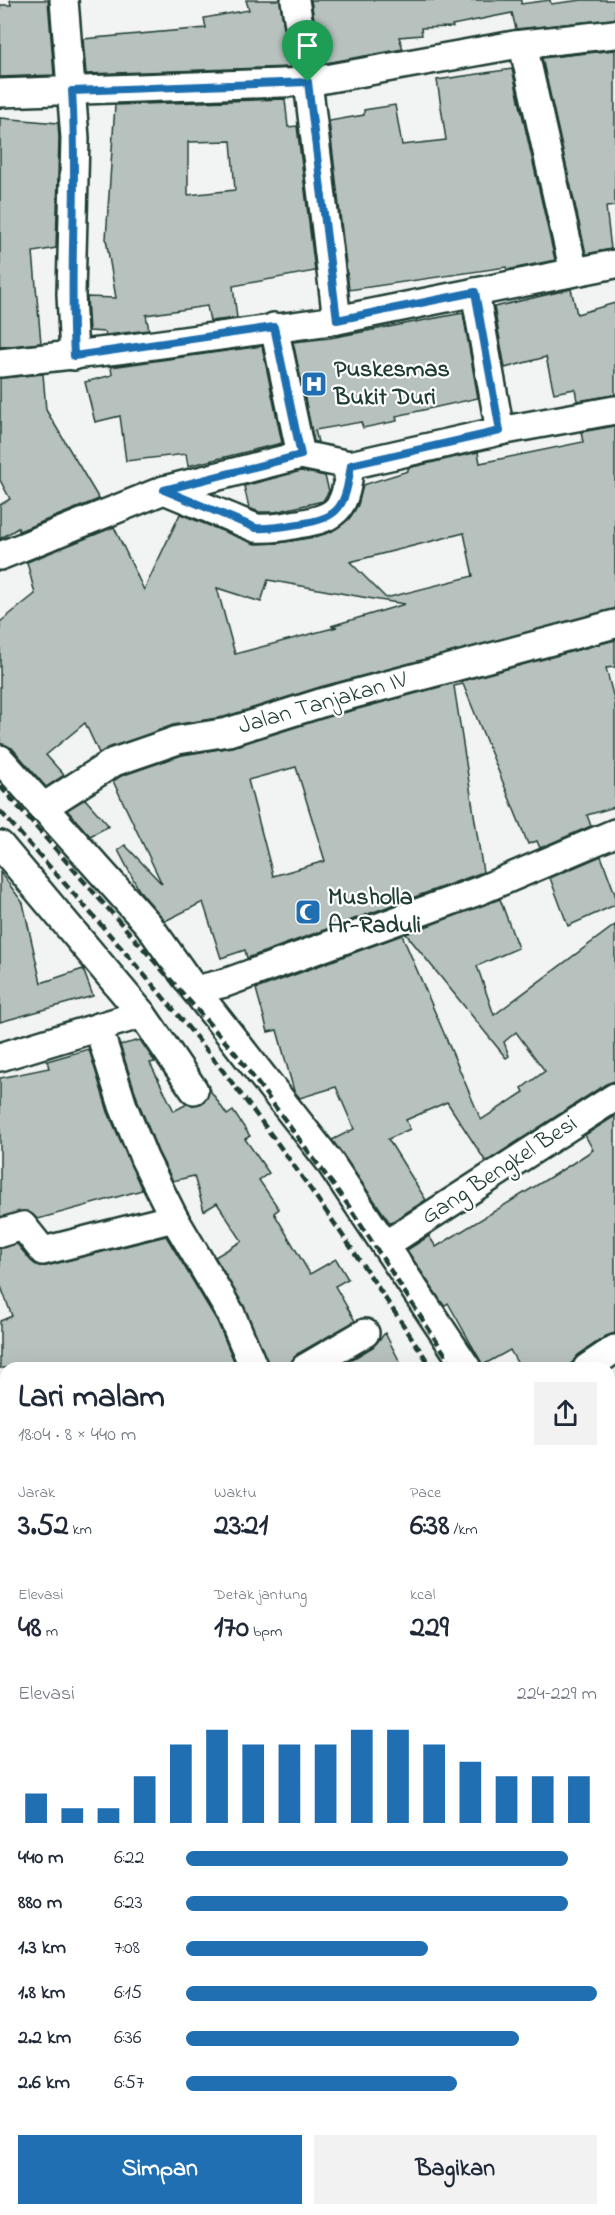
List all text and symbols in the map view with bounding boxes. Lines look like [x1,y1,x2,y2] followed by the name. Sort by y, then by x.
[282,20,333,82] pin
[291,29,324,62] icon: arrive
[333,353,450,416] place label: Puskesmas Bukit Duri
[299,369,329,399] hospital icon: Puskesmas Bukit Duri
[235,663,412,745] street label: Jalan Tanjakan IV
[328,881,421,944] place label: Musholla Ar-Raduli
[293,897,323,927] mosque icon: Musholla Ar-Raduli
[415,1107,585,1235] street label: Gang Bengkel Besi
[18,1374,165,1422] text: Lari malam
[534,1382,597,1445] button: share
[18,1421,136,1450] text: 18:04 · 8 × 440 m
[18,1481,55,1505] text: Jarak
[214,1481,257,1505] text: Waktu
[410,1481,441,1505] text: Pace
[18,1505,69,1549] text: 3.52
[214,1505,268,1549] text: 23:21
[410,1505,449,1549] text: 6:38
[69,1518,92,1542] text: km
[449,1518,478,1542] text: /km
[18,1583,63,1607] text: Elevasi
[214,1583,307,1607] text: Detak jantung
[410,1583,435,1607] text: kcal
[18,1607,42,1651] text: 48
[214,1607,249,1651] text: 170
[410,1607,449,1651] text: 229
[42,1620,58,1644] text: m
[249,1620,282,1644] text: bpm
[18,1680,75,1709] text: Elevasi
[517,1680,597,1709] text: 224–229 m
[18,1844,64,1873] text: 440 m
[114,1844,144,1873] text: 6:22
[18,1889,62,1918] text: 880 m
[114,1889,143,1918] text: 6:23
[18,1934,66,1963] text: 1.3 km
[114,1934,140,1963] text: 7:08
[18,1979,65,2008] text: 1.8 km
[114,1979,142,2008] text: 6:15
[18,2024,71,2053] text: 2.2 km
[114,2024,142,2053] text: 6:36
[18,2069,70,2098] text: 2.6 km
[114,2069,144,2098] text: 6:57
[18,2135,302,2204] button: Simpan
[314,2135,597,2204] button: Bagikan

